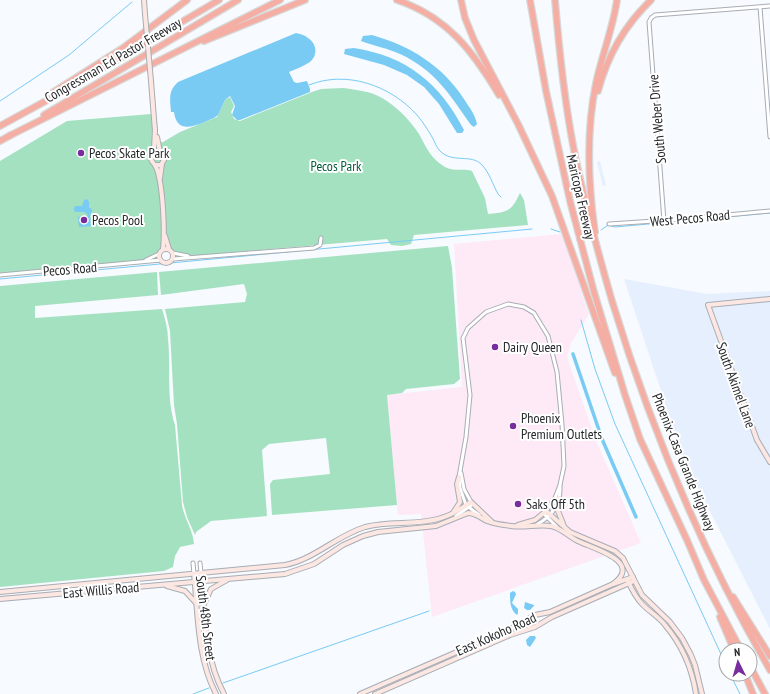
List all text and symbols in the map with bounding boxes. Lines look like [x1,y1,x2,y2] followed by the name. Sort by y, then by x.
[41,13,185,107] street label: Congressman Ed Pastor Freeway
[644,73,670,164] street label: South Weber Drive
[89,144,170,162] place label: Pecos Skate Park
[76,148,86,158] marker: Pecos Skate Park
[562,153,600,242] street label: Maricopa Freeway
[311,157,362,175] park label: Pecos Park
[649,206,731,230] street label: West Pecos Road
[92,211,144,229] place label: Pecos Pool
[79,215,89,225] marker: Pecos Pool
[42,258,98,280] street label: Pecos Road
[503,338,562,356] place label: Dairy Queen
[712,340,760,431] street label: South Akimel Lane
[490,342,500,352] marker: Dairy Queen
[648,390,720,534] street label: Phoenix-Casa Grande Highway
[521,409,602,443] place label: Phoenix Premium Outlets
[508,421,518,431] marker: Phoenix Premium Outlets
[526,495,585,513] place label: Saks Off 5th
[513,499,523,509] marker: Saks Off 5th
[192,574,220,662] street label: South 48th Street
[62,578,140,602] street label: East Willis Road
[453,608,539,660] street label: East Kokoho Road
[718,642,758,682] north arrow
[734,645,741,659] text: N

